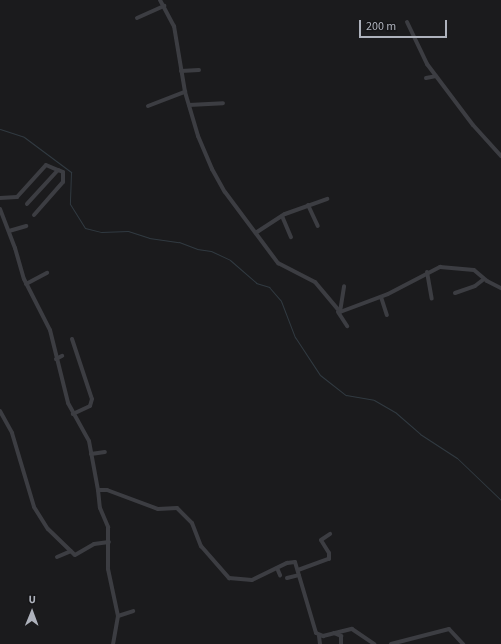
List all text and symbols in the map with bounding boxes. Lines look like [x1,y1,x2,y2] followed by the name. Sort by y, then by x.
[361,12,449,38] scale bar
[366,18,396,35] text: 200 m
[12,592,52,632] north arrow
[28,592,36,607] text: U

